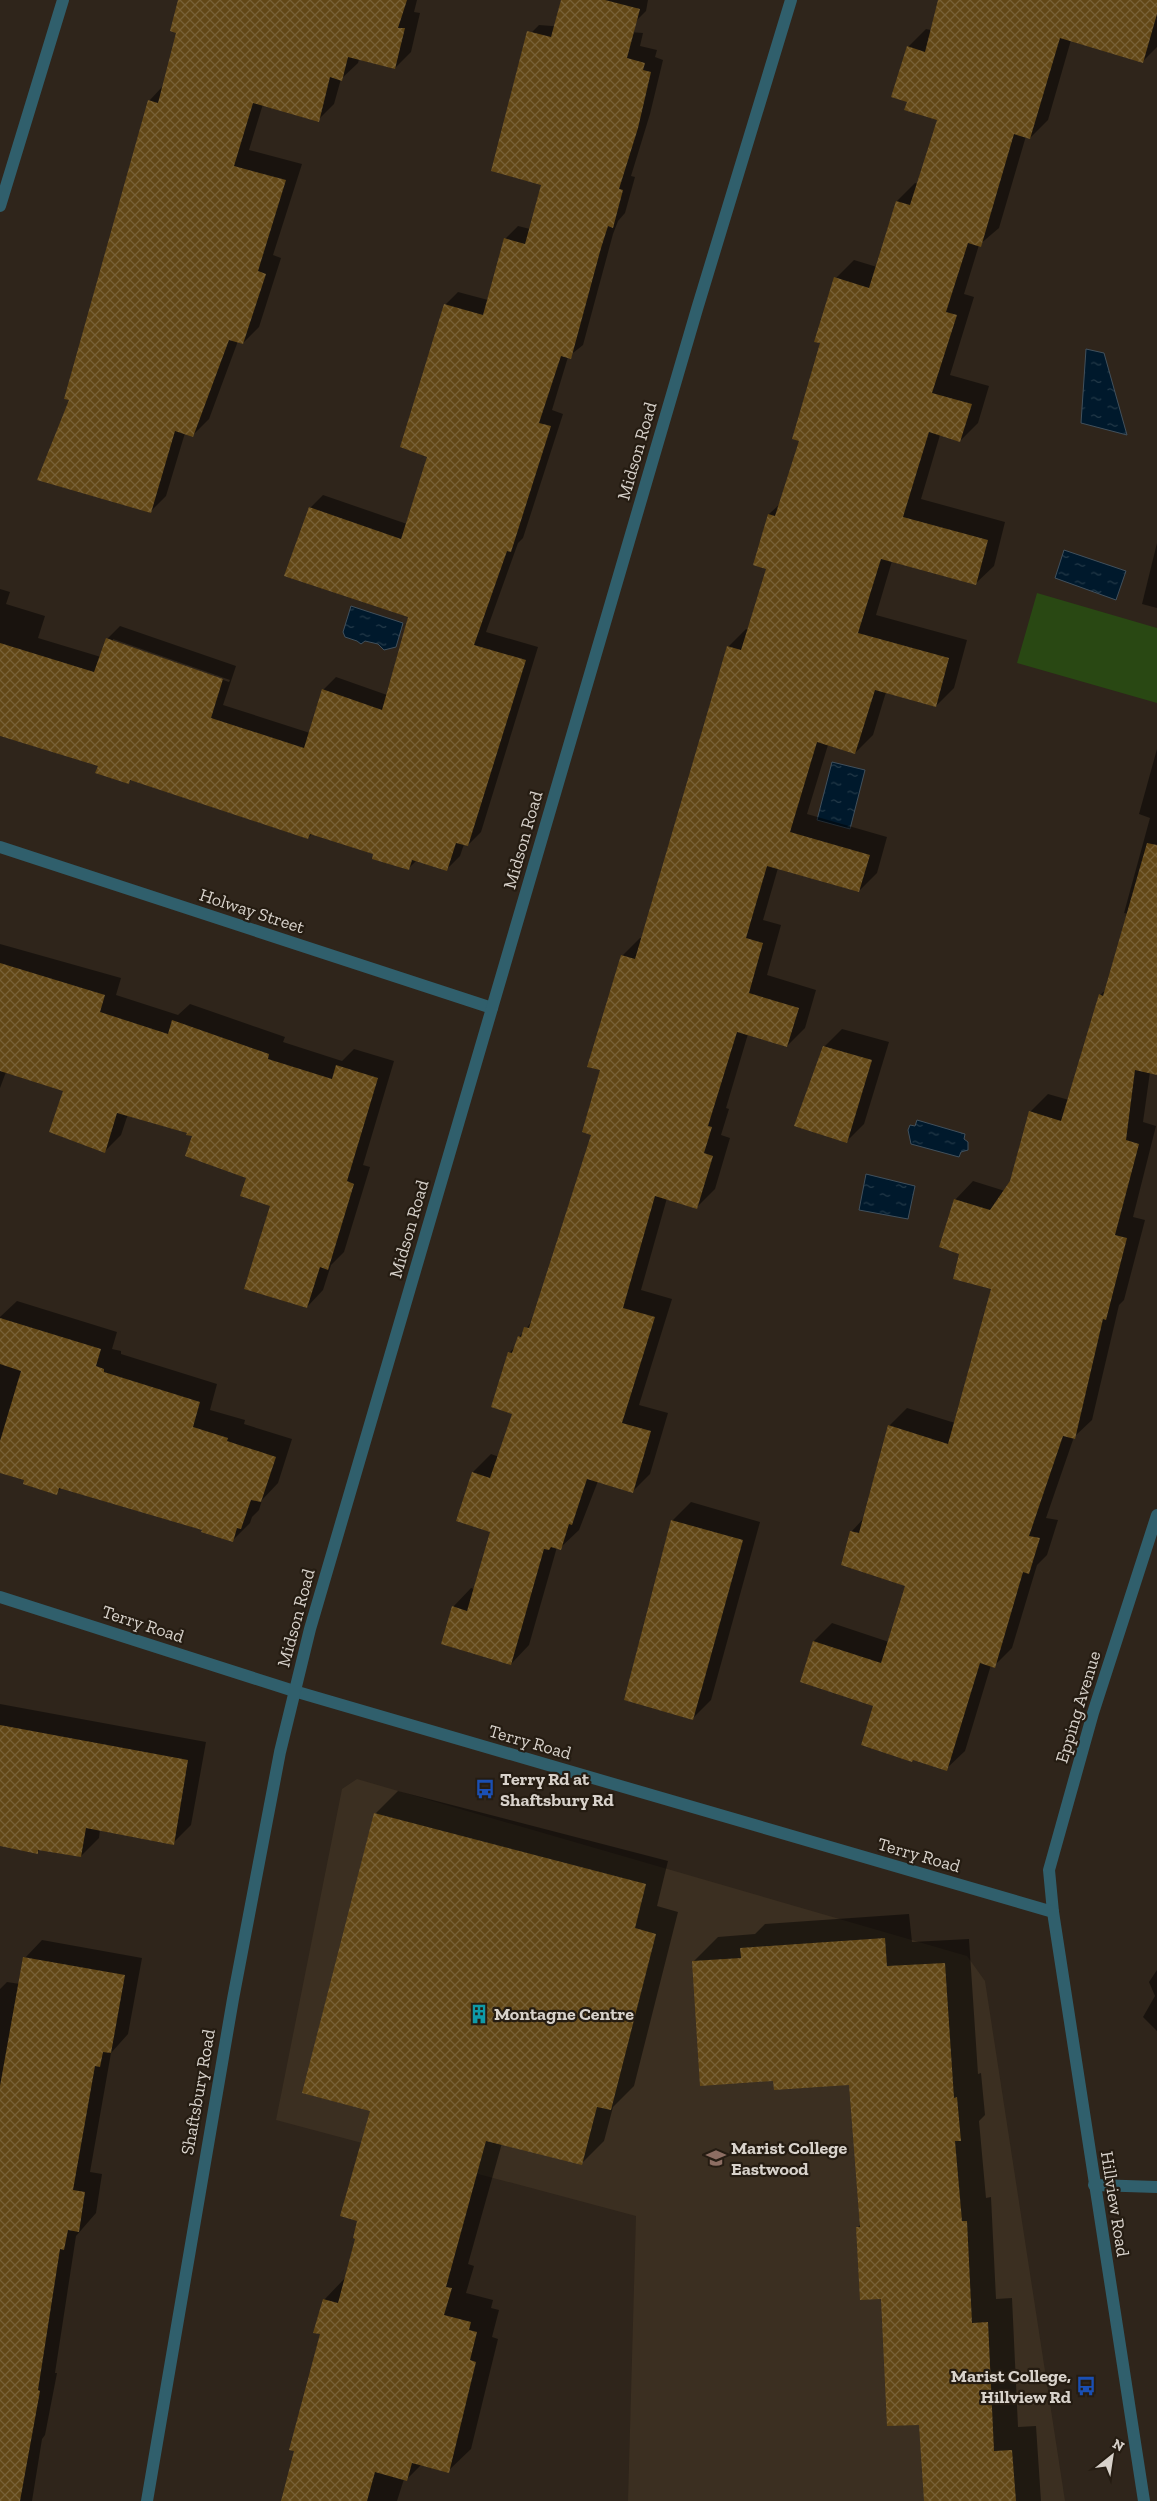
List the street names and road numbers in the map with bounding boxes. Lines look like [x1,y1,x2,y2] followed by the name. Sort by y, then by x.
[613,399,662,503] street label: Midson Road
[499,788,548,892] street label: Midson Road
[197,884,308,938] street label: Holway Street
[385,1177,434,1281] street label: Midson Road
[272,1566,320,1670] street label: Midson Road
[99,1600,187,1648] street label: Terry Road
[1050,1648,1106,1766] street label: Epping Avenue
[486,1720,574,1764] street label: Terry Road
[875,1833,963,1877] street label: Terry Road
[176,2027,220,2157] street label: Shaftsbury Road
[1096,2150,1134,2258] street label: Hillview Road

